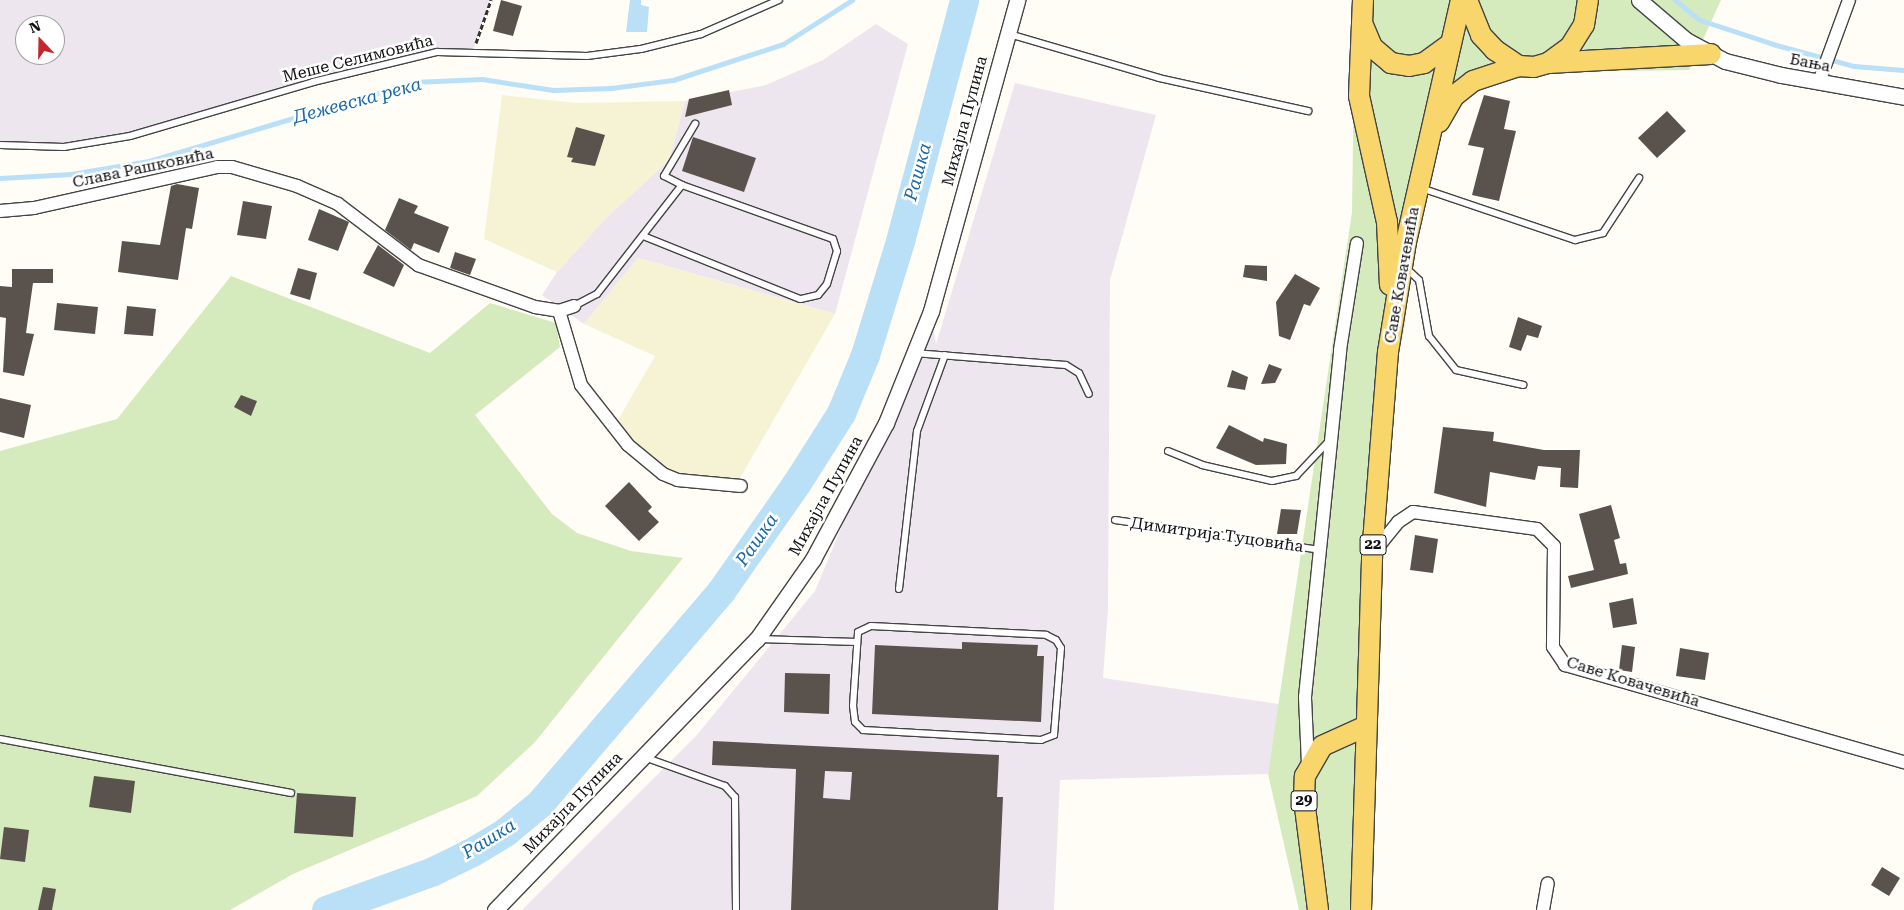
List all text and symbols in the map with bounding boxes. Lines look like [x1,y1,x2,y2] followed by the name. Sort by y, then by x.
[15,15,65,65] north arrow
[27,18,43,36] text: N
[281,31,435,87] street label: Меше Селимовића
[1788,50,1832,76] street label: Бања
[938,54,992,188] street label: Михајла Пупина
[290,73,424,129] water label: Дежевска река
[900,141,936,203] water label: Рашка
[71,144,215,192] street label: Слава Рашковића
[1381,205,1423,345] street label: Саве Ковачевића
[785,433,867,559] street label: Михајла Пупина
[731,510,783,570] water label: Рашка
[1129,513,1305,557] street label: Димитрија Туцовића
[1359,532,1387,558] road number: 22
[1564,653,1702,711] street label: Саве Ковачевића
[520,748,626,858] street label: Михајла Пупина
[1290,788,1318,814] road number: 29
[458,814,520,864] water label: Рашка

